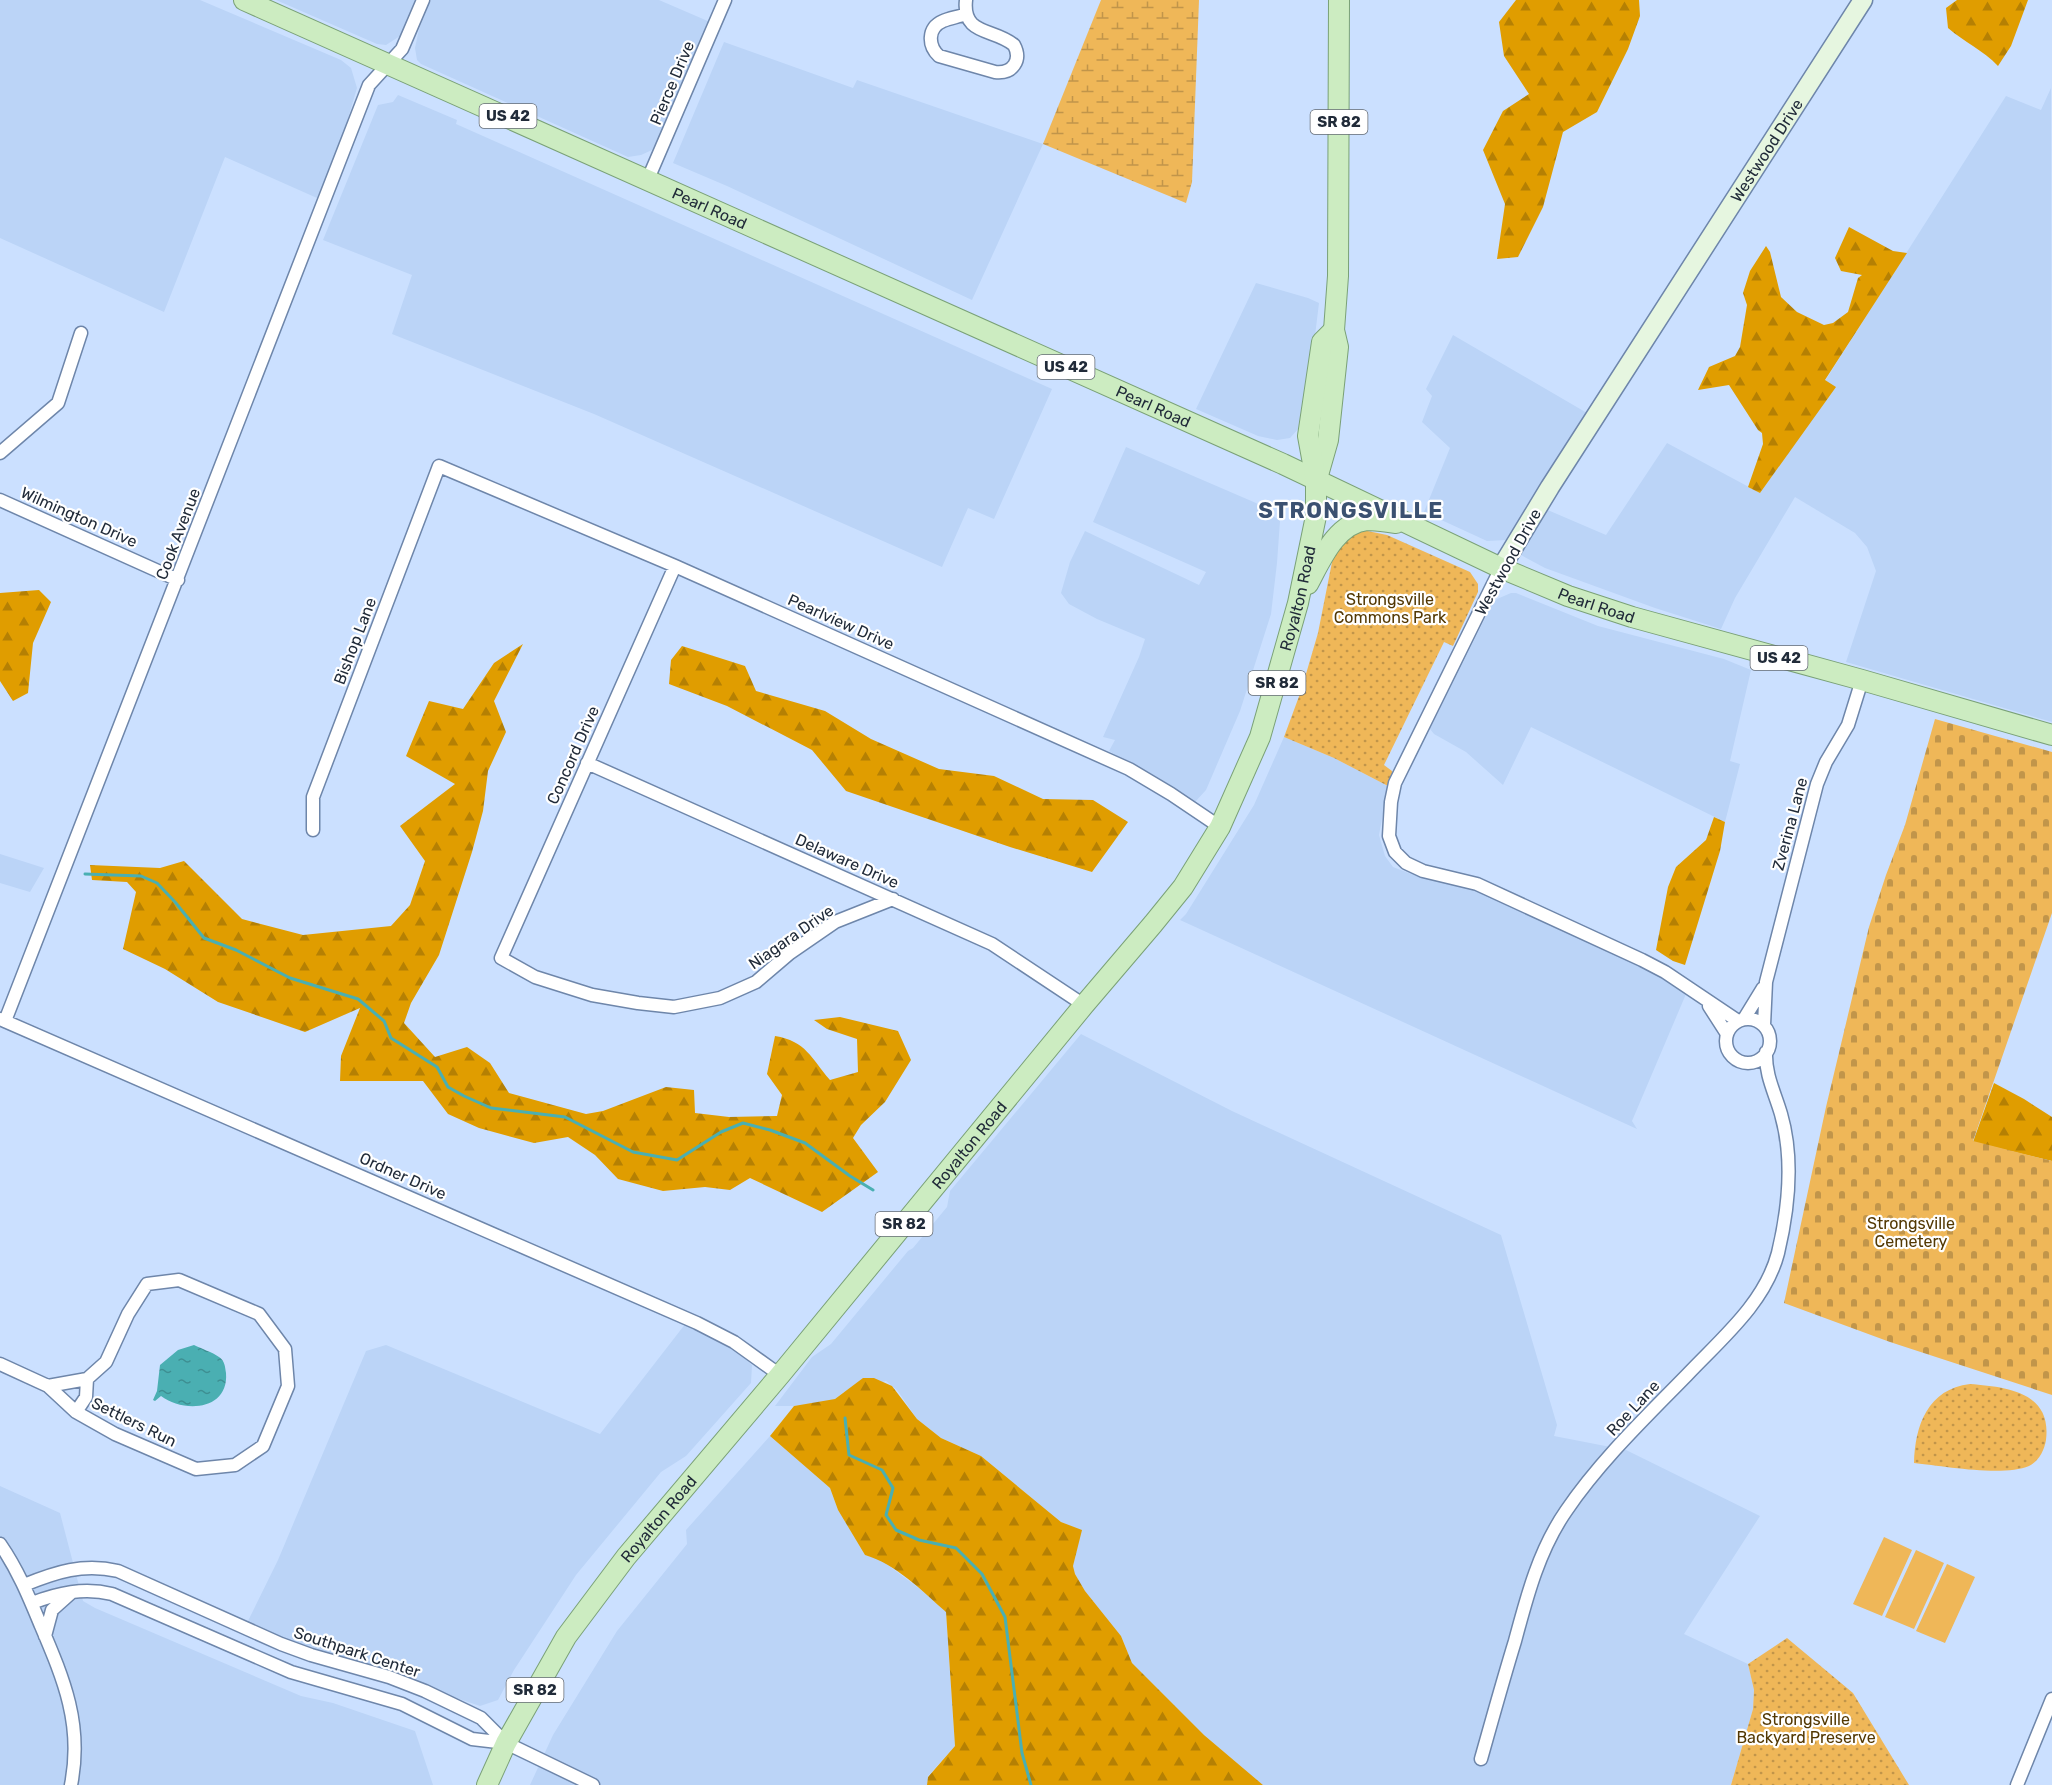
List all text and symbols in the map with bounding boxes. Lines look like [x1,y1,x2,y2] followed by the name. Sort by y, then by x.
[646,38,698,128] street label: Pierce Drive
[1726,95,1807,205] street label: Westwood Drive
[480,104,536,128] road number: US 42
[1310,110,1368,134] road number: SR 82
[669,183,750,233] street label: Pearl Road
[1038,355,1094,379] road number: US 42
[1113,381,1194,431] street label: Pearl Road
[18,483,140,551] street label: Wilmington Drive
[152,485,204,583] street label: Cook Avenue
[1258,497,1444,524] district label: STRONGSVILLE
[1471,505,1545,619] street label: Westwood Drive
[1275,544,1319,653] street label: Royalton Road
[1555,583,1637,627] street label: Pearl Road
[785,590,897,654] street label: Pearlview Drive
[1334,590,1447,627] park label: Strongsville Commons Park
[330,595,380,687] street label: Bishop Lane
[1750,646,1808,670] road number: US 42
[1248,671,1306,695] road number: SR 82
[543,703,603,807] street label: Concord Drive
[1768,775,1812,873] street label: Zverina Lane
[792,830,902,892] street label: Delaware Drive
[745,901,837,973] street label: Niagara Drive
[927,1097,1010,1193] street label: Royalton Road
[357,1148,449,1204] street label: Ordner Drive
[876,1212,932,1236] road number: SR 82
[1867,1214,1955,1251] park label: Strongsville Cemetery
[1603,1376,1663,1440] street label: Roe Lane
[88,1393,180,1451] street label: Settlers Run
[616,1472,700,1566] street label: Royalton Road
[291,1623,423,1681] street label: Southpark Center
[506,1678,564,1702] road number: SR 82
[1736,1710,1876,1747] park label: Strongsville Backyard Preserve

